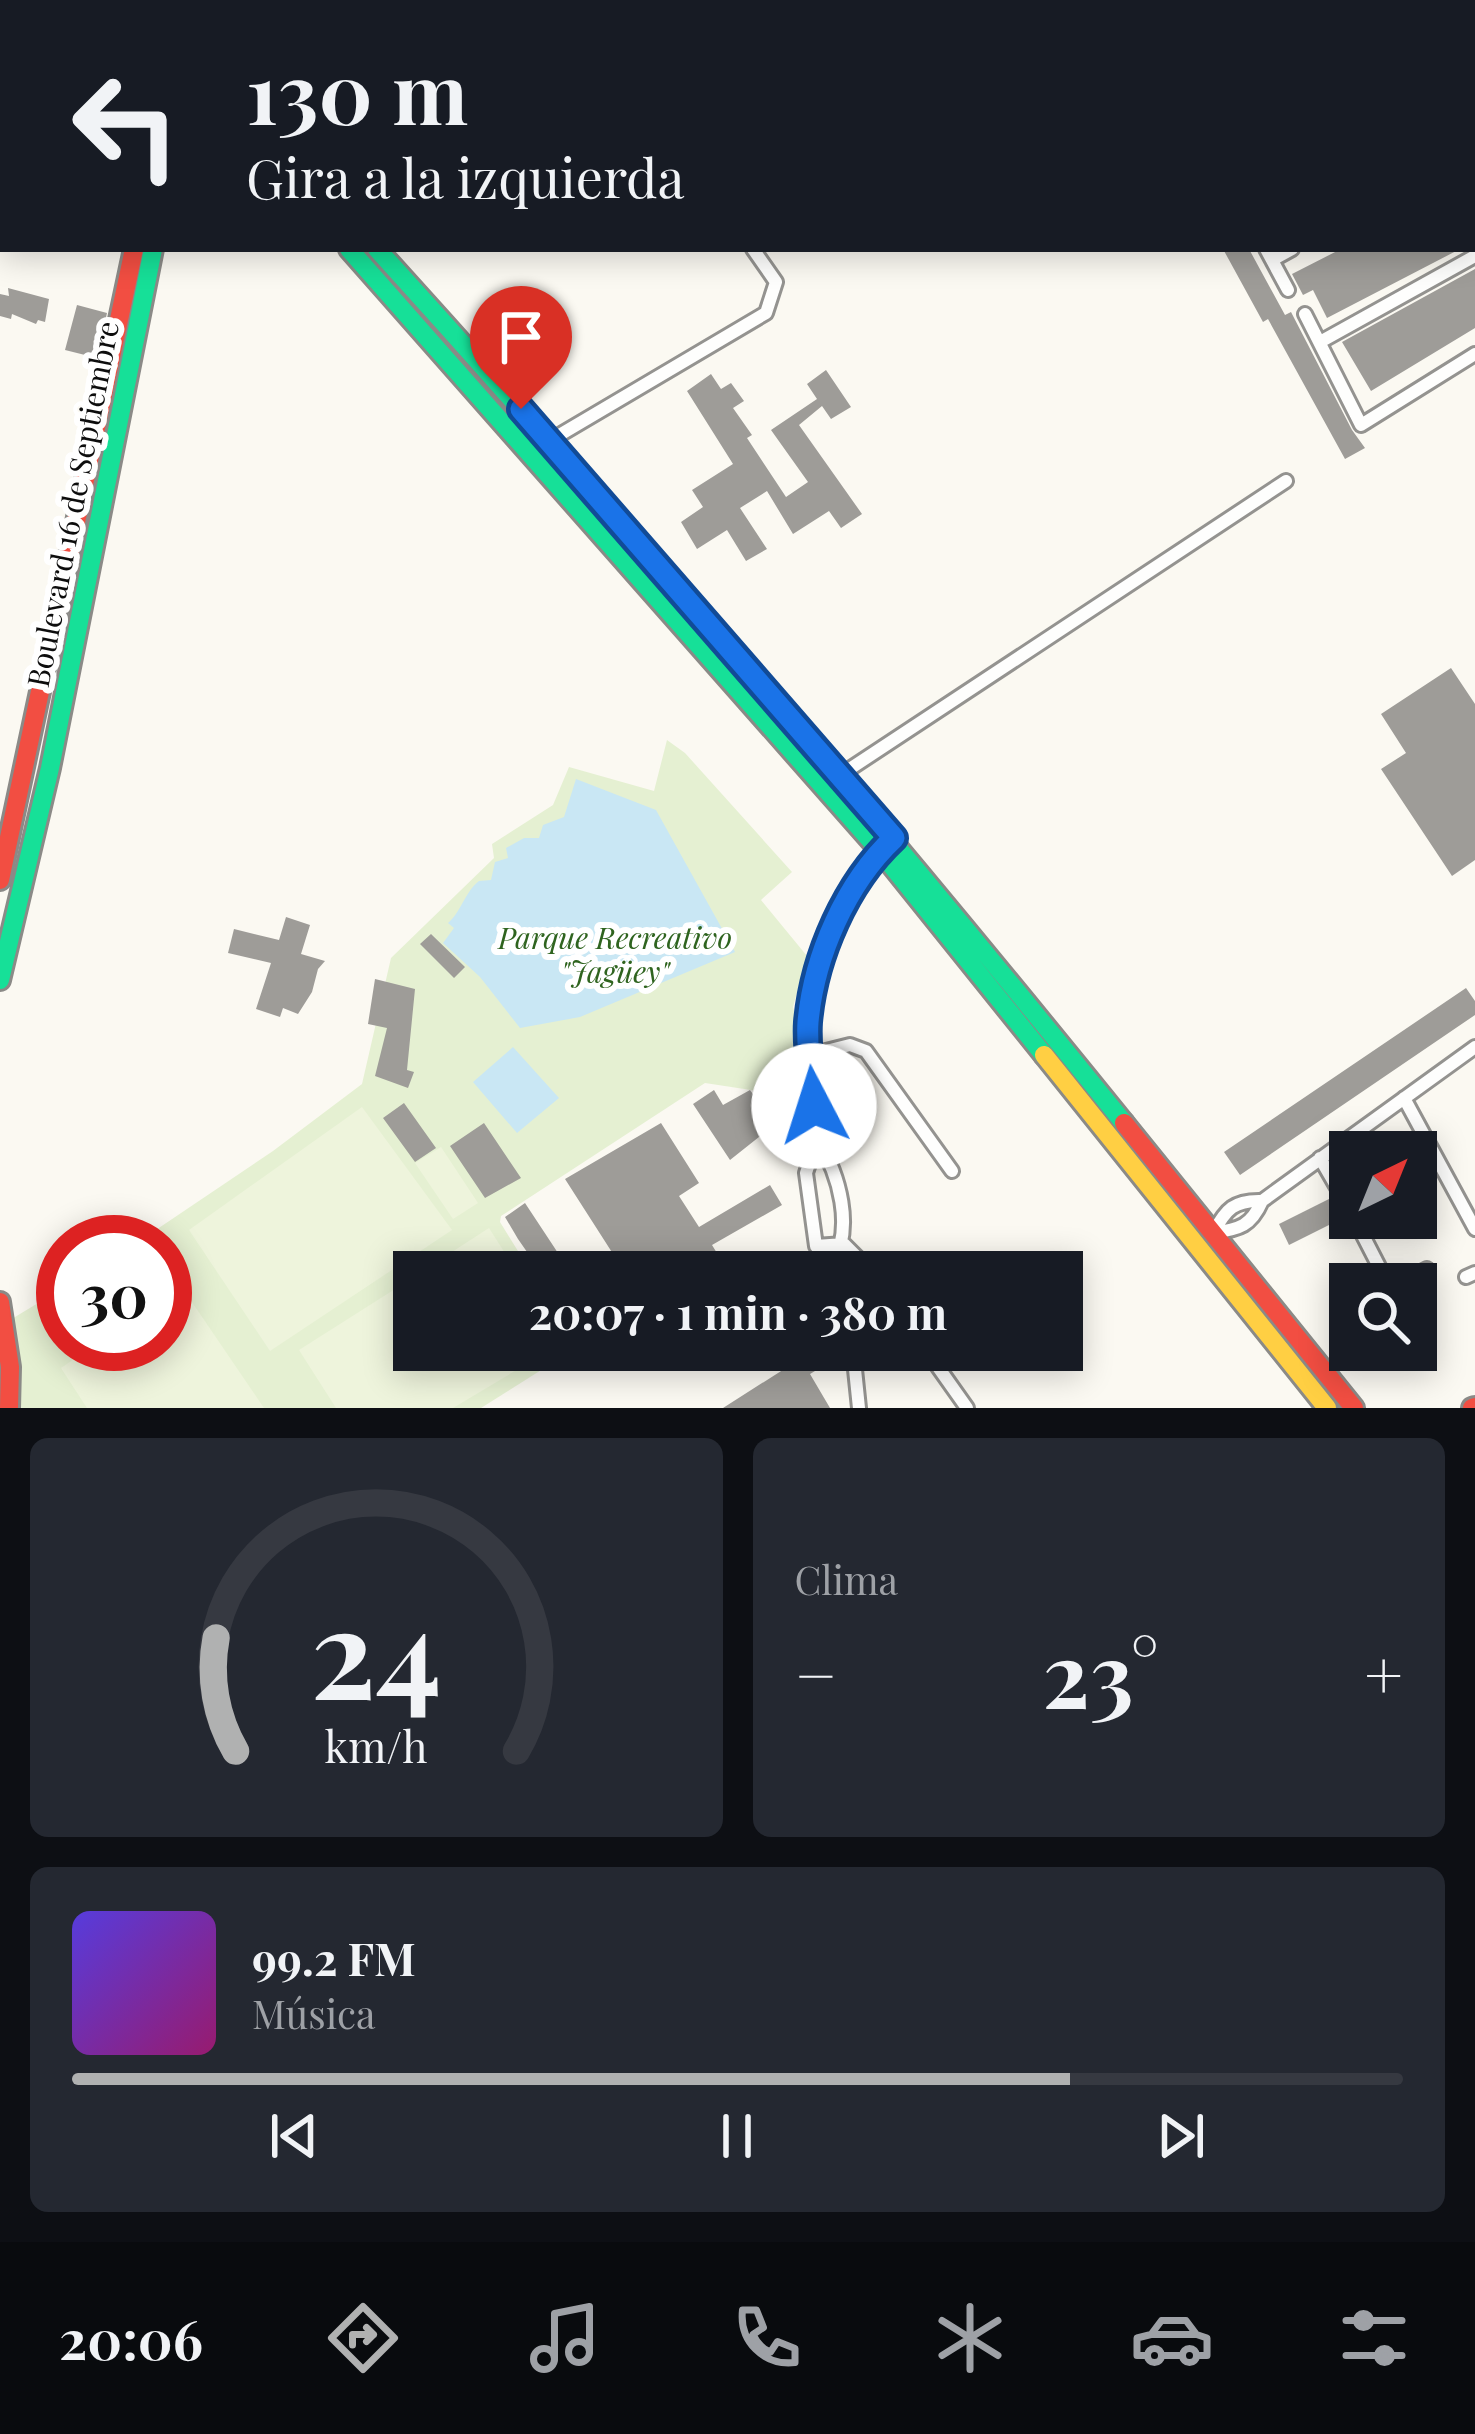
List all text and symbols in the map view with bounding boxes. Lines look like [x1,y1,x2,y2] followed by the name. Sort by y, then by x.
[246,34,468,146] text: 130 m
[48,48,204,204] icon: left
[246,141,684,213] text: Gira a la izquierda
[470,286,572,409] pin
[488,304,554,370] icon: arrive
[17,318,127,690] street label: Boulevard 16 de Septiembre
[497,917,732,991] park label: Parque Recreativo "Jagüey"
[751,1043,877,1169] position arrow
[1329,1131,1437,1239] north arrow
[1329,1131,1437,1371] map controls
[36,1215,192,1371] speed limit sign: 30
[1329,1263,1437,1371] button: search
[529,1281,947,1341] text: 20:07 · 1 min · 380 m
[795,1553,898,1605] text: Clima
[311,1565,442,1731] text: 24
[1043,1612,1159,1732] text: 23°
[795,1629,837,1717] text: −
[1364,1629,1403,1717] text: +
[325,1716,428,1773] text: km/h
[252,1927,416,1987] text: 99.2 FM
[252,1987,375,2039] text: Música
[261,2103,327,2169] icon: previous
[704,2103,770,2169] icon: pause
[1148,2103,1214,2169] icon: next
[321,2296,405,2380] icon: directions
[523,2296,607,2380] icon: music
[725,2296,809,2380] icon: phone
[928,2296,1012,2380] icon: climate
[1130,2296,1214,2380] icon: car
[1332,2296,1416,2380] icon: filters
[59,2302,203,2374] text: 20:06

